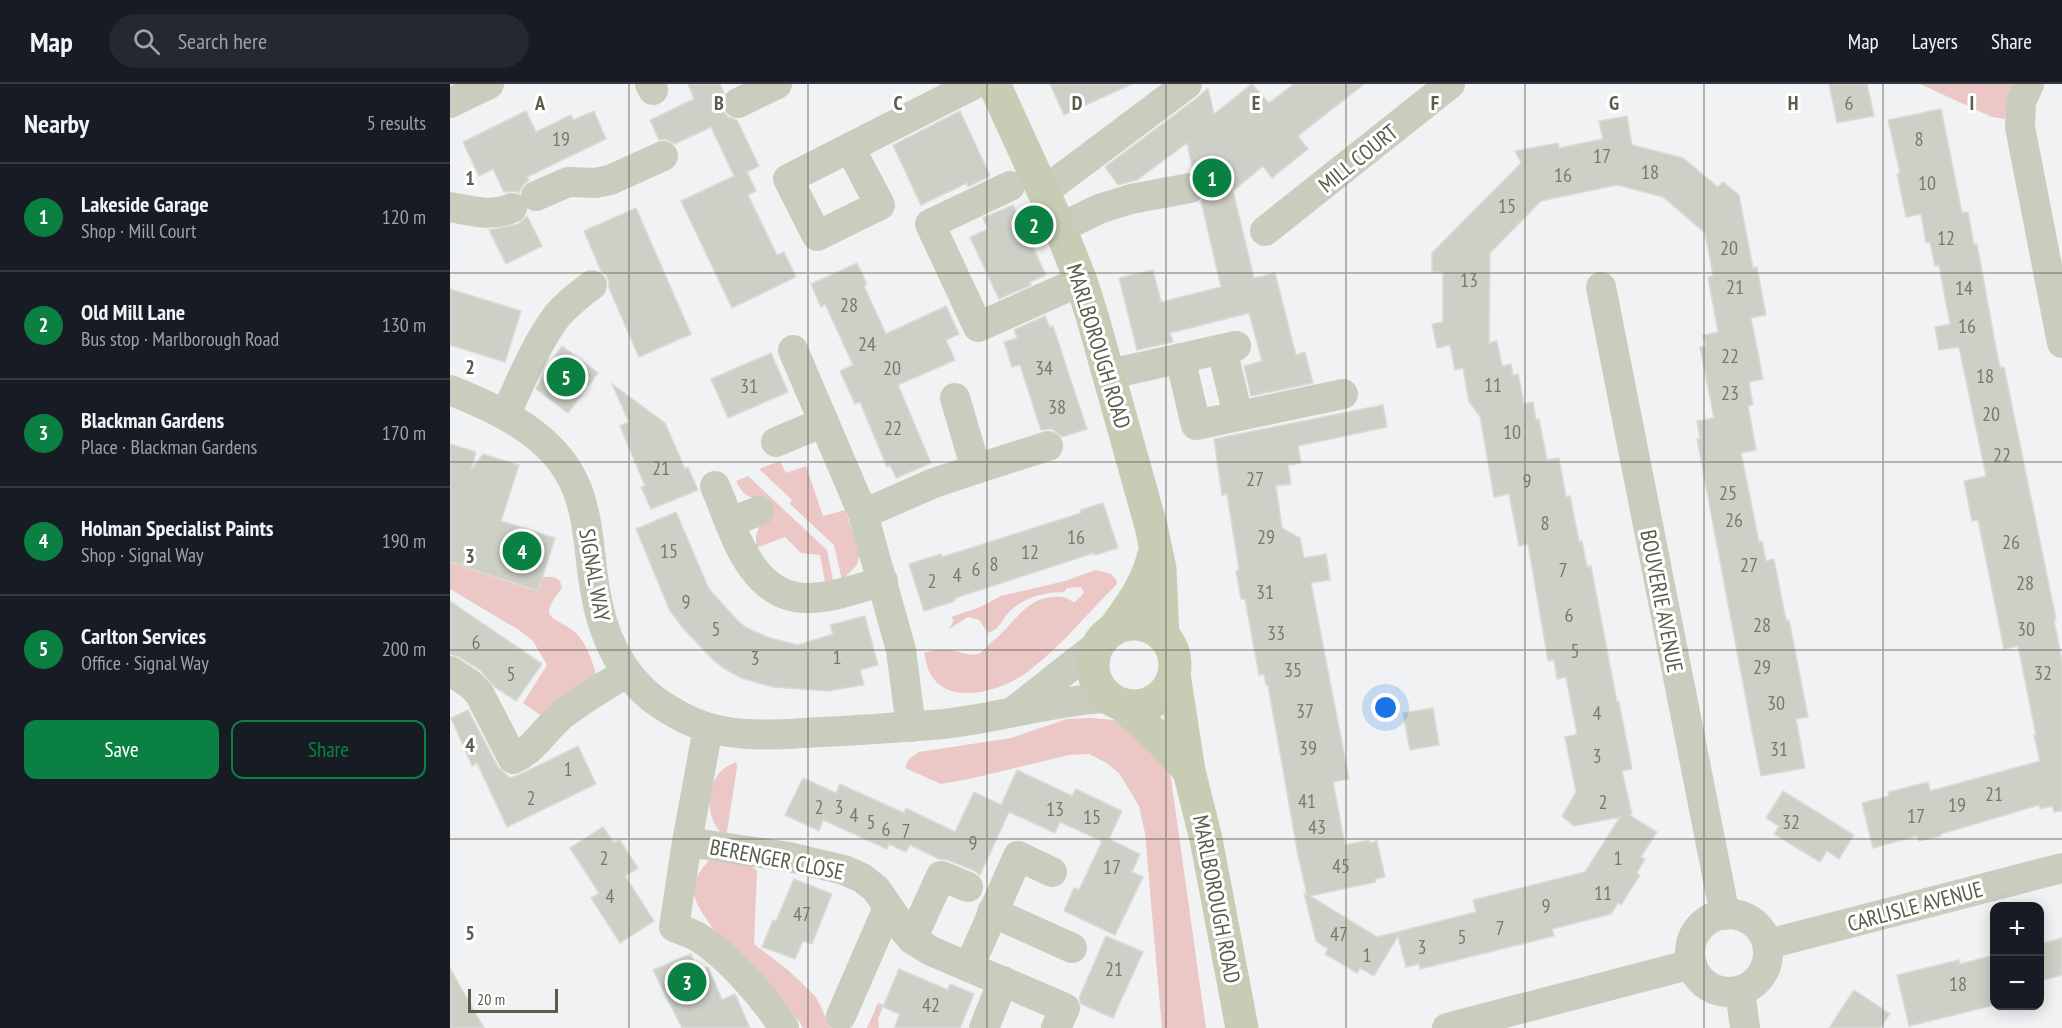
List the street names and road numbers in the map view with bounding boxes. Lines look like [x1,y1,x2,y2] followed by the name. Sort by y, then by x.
[1313,118,1403,198] street label: MILL COURT
[1061,260,1137,432] street label: MARLBOROUGH ROAD
[573,526,617,624] street label: SIGNAL WAY
[1634,527,1690,675] street label: BOUVERIE AVENUE
[1187,812,1247,986] street label: MARLBOROUGH ROAD
[708,832,846,886] street label: BERENGER CLOSE
[1844,875,1986,937] street label: CARLISLE AVENUE

